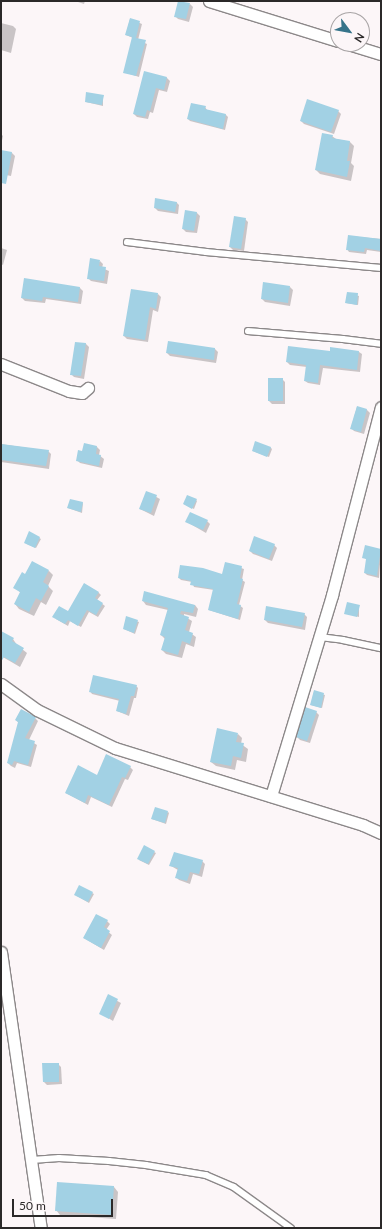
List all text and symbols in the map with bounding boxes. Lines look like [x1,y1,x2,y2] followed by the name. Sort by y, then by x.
[330,12,370,52] north arrow
[352,31,368,45] text: N
[14,1191,115,1217] scale bar
[19,1198,46,1213] text: 50 m

